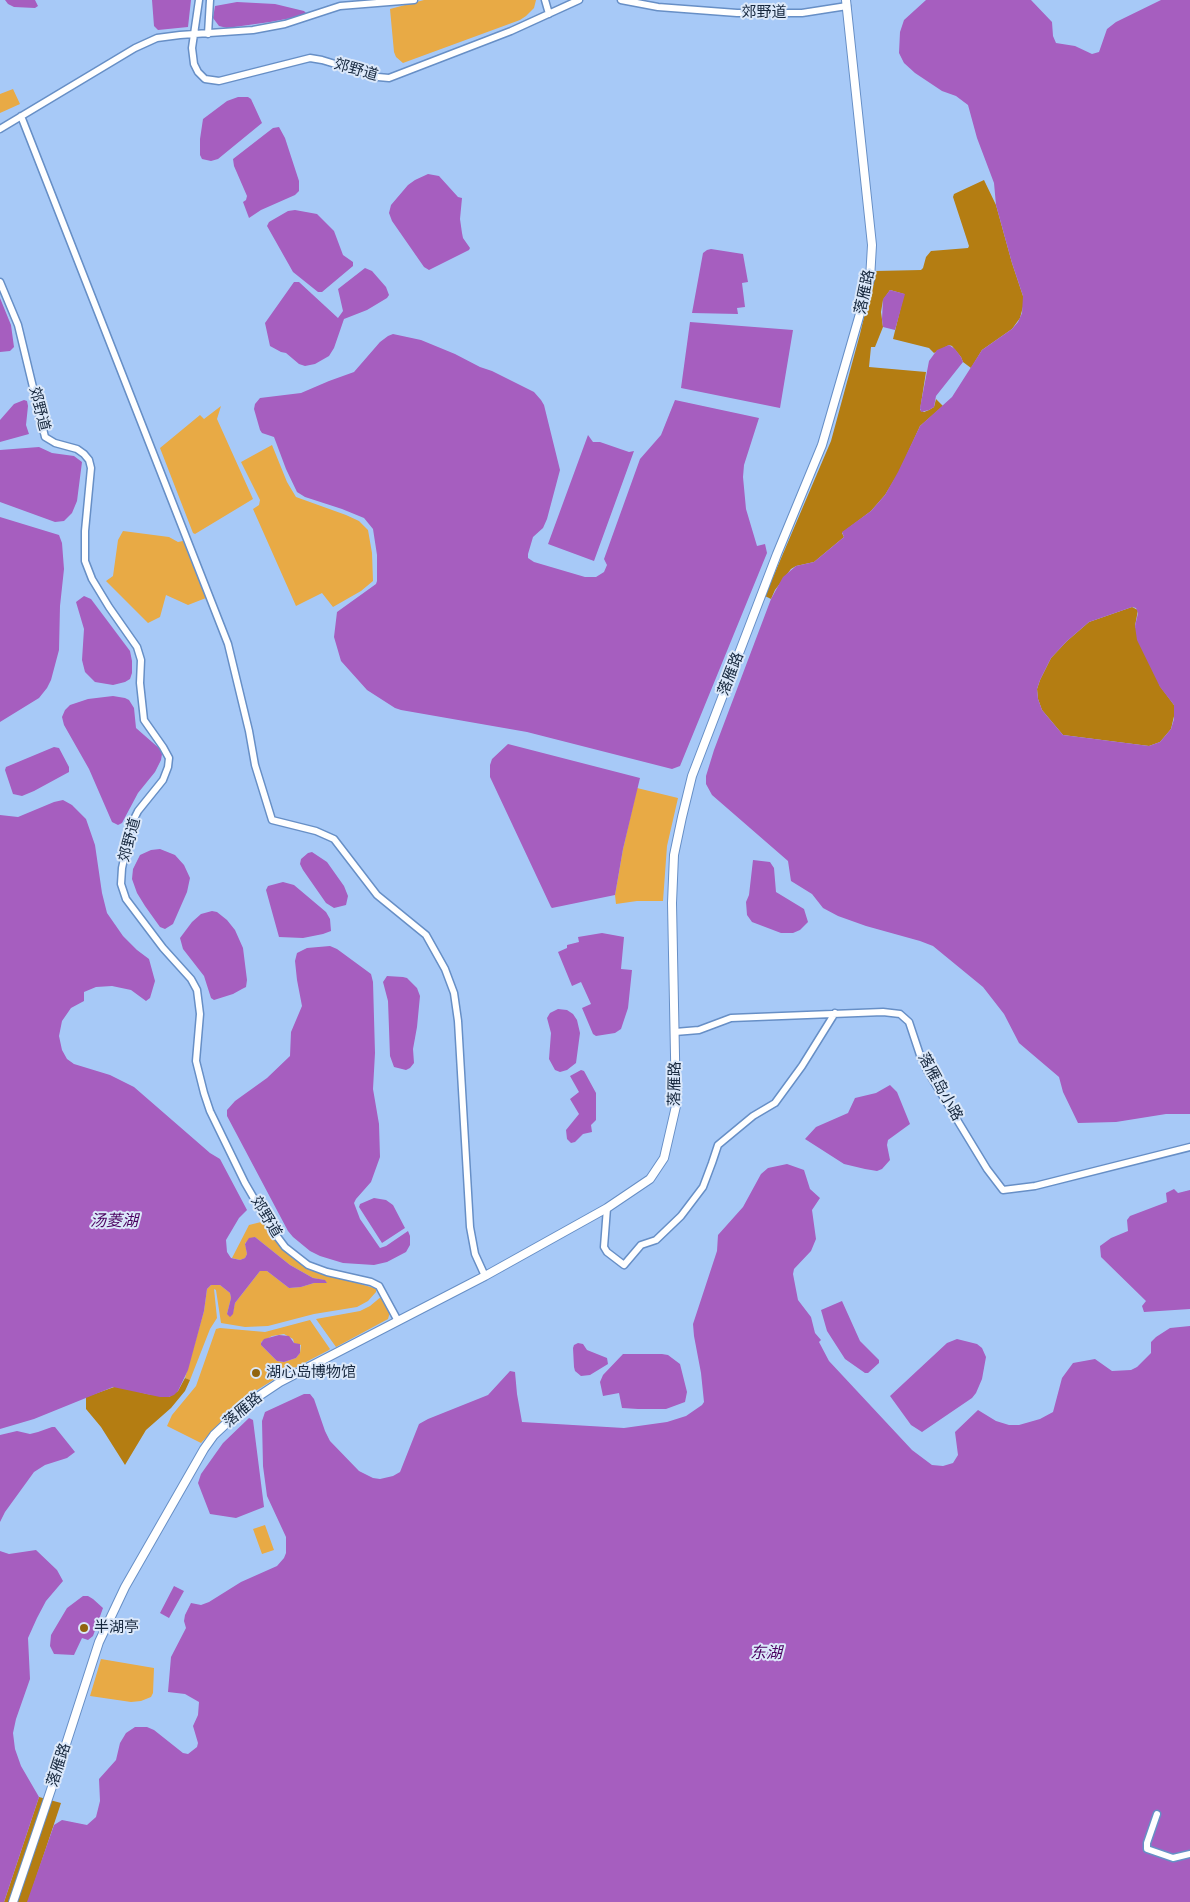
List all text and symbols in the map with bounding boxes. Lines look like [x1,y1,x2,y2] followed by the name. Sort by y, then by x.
[742,4,786,22] street label: 郊野道
[332,55,380,85] street label: 郊野道
[852,268,878,316] street label: 落雁路
[25,385,53,433] street label: 郊野道
[715,650,747,698] street label: 落雁路
[115,816,145,864] street label: 郊野道
[914,1050,966,1124] street label: 落雁岛小路
[666,1061,684,1107] street label: 落雁路
[247,1193,285,1241] street label: 郊野道
[90,1211,138,1231] water label: 汤菱湖
[266,1364,356,1382] place label: 湖心岛博物馆
[250,1367,262,1379] marker: 湖心岛博物馆
[220,1389,266,1431] street label: 落雁路
[94,1619,139,1637] place label: 半湖亭
[78,1622,90,1634] marker: 半湖亭
[750,1643,782,1663] water label: 东湖
[43,1741,75,1789] street label: 落雁路

